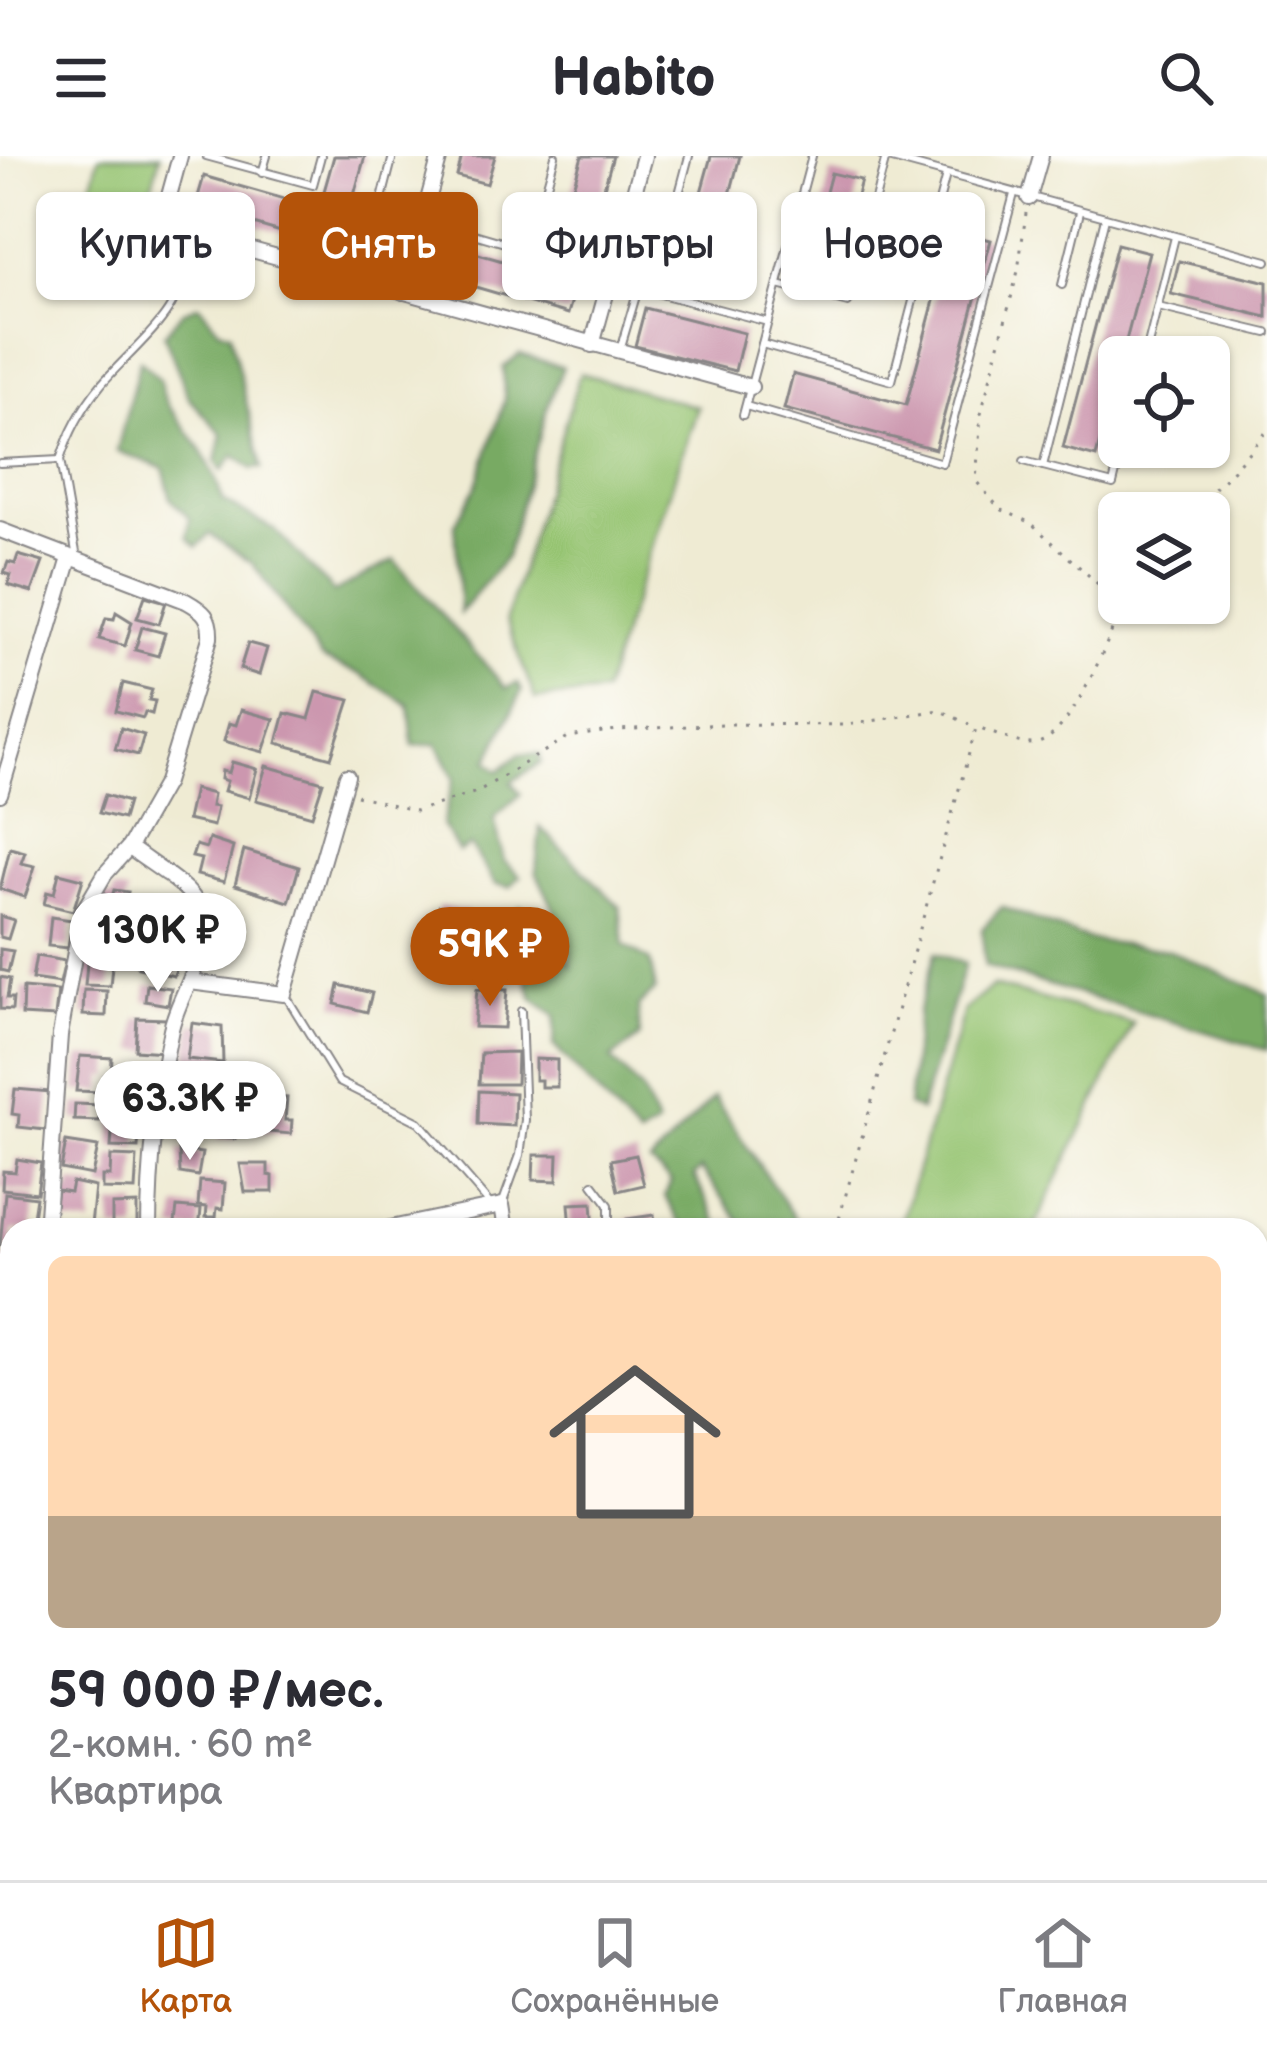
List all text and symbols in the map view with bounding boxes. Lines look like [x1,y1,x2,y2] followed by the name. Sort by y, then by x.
[48,45,114,111] icon: menu
[1153,45,1219,111] icon: search
[552,46,715,111] text: Habito
[36,192,255,300] chip: Купить
[279,192,478,300] chip: Снять
[502,192,757,300] chip: Фильтры
[781,192,985,300] chip: Новое
[1098,336,1230,624] map controls
[1098,336,1230,468] button: locate
[1098,492,1230,624] button: layers
[60,893,256,995] pin: 130K ₽
[406,907,574,1009] pin: 59K ₽
[96,908,220,955] text: 130K ₽
[437,922,543,969] text: 59K ₽
[79,1061,301,1163] pin: 63.3K ₽
[121,1076,259,1123] text: 63.3K ₽
[527,1334,743,1550] icon: home
[48,1661,384,1722] text: 59 000 ₽/мес.
[48,1722,313,1769] text: 2-комн. · 60 m²
[48,1769,223,1816] text: Квартира
[139,1910,232,2022] tab: Карта
[511,1910,719,2022] tab: Сохранённые
[998,1910,1128,2022] tab: Главная

